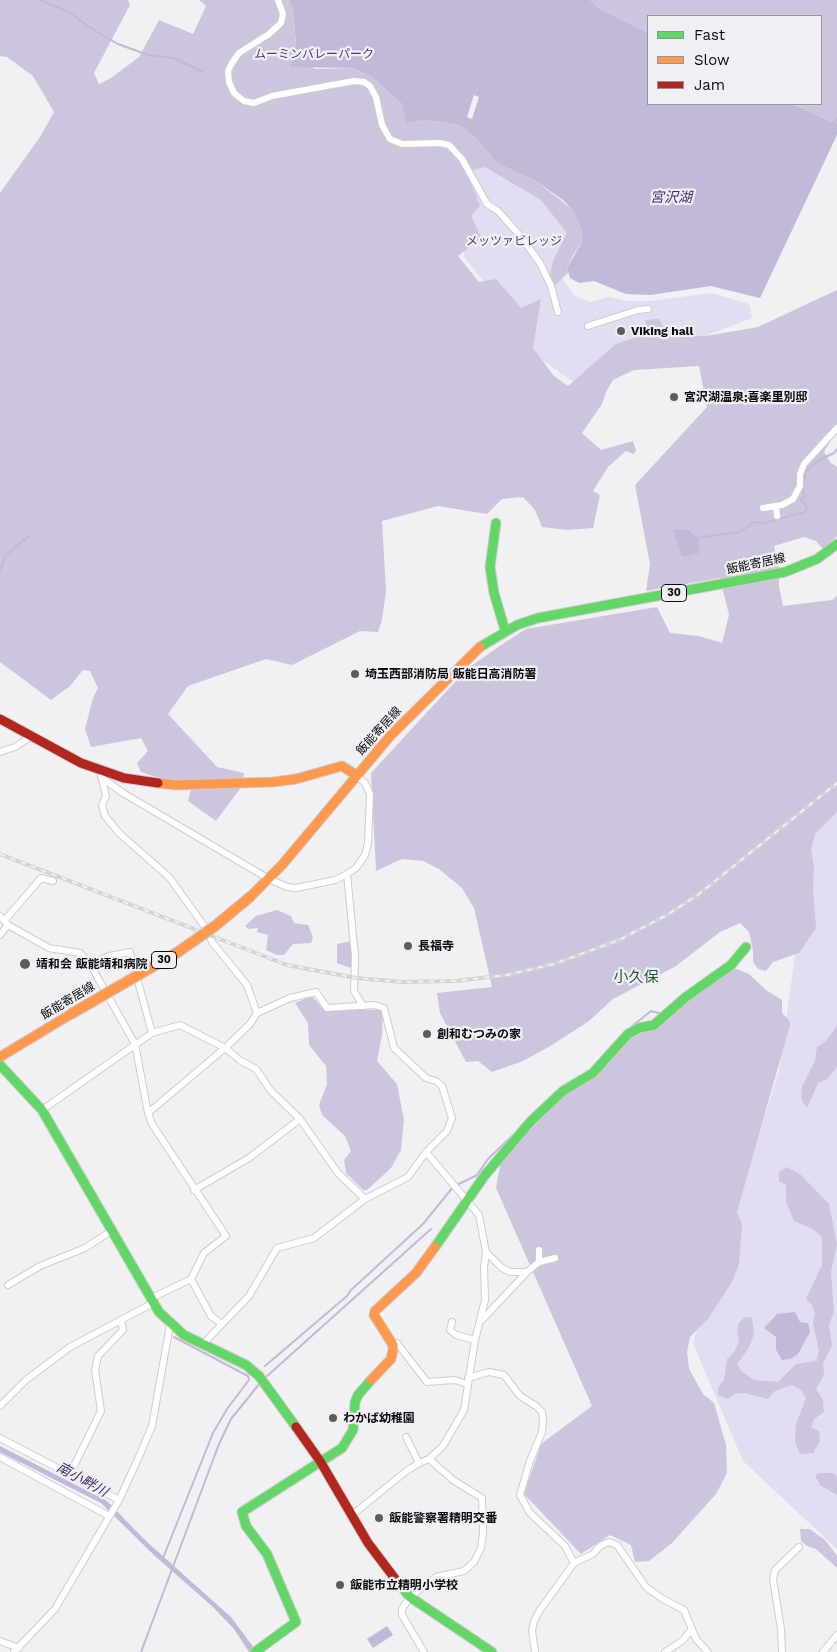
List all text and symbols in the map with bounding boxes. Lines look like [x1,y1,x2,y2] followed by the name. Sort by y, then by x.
[647,15,822,105] legend
[694,26,725,44] text: Fast
[254,47,374,61] park label: ムーミンバレーパーク
[694,51,730,69] text: Slow
[694,76,725,94] text: Jam
[650,190,692,206] water label: 宮沢湖
[466,234,562,248] park label: メッツァビレッジ
[631,324,693,338] place label: Viking hall
[615,325,627,337] marker: Viking hall
[684,390,808,404] place label: 宮沢湖温泉;喜楽里別邸
[668,391,680,403] marker: 宮沢湖温泉;喜楽里別邸
[725,551,787,577] street label: 飯能寄居線
[662,584,686,602] road number: 30
[365,667,536,681] place label: 埼玉西部消防局 飯能日高消防署
[349,668,361,680] marker: 埼玉西部消防局 飯能日高消防署
[354,704,404,758] street label: 飯能寄居線
[418,939,454,953] place label: 長福寺
[402,940,414,952] marker: 長福寺
[152,952,176,968] road number: 30
[18,957,32,971] marker: 靖和会 飯能靖和病院
[36,957,147,971] place label: 靖和会 飯能靖和病院
[614,969,658,987] district label: 小久保
[39,979,97,1023] street label: 飯能寄居線
[437,1027,521,1041] place label: 創和むつみの家
[421,1028,433,1040] marker: 創和むつみの家
[343,1411,415,1425] place label: わかば幼稚園
[327,1412,339,1424] marker: わかば幼稚園
[53,1459,111,1501] water label: 南小畔川
[389,1511,497,1525] place label: 飯能警察署精明交番
[373,1512,385,1524] marker: 飯能警察署精明交番
[350,1578,458,1592] place label: 飯能市立精明小学校
[334,1579,346,1591] marker: 飯能市立精明小学校

